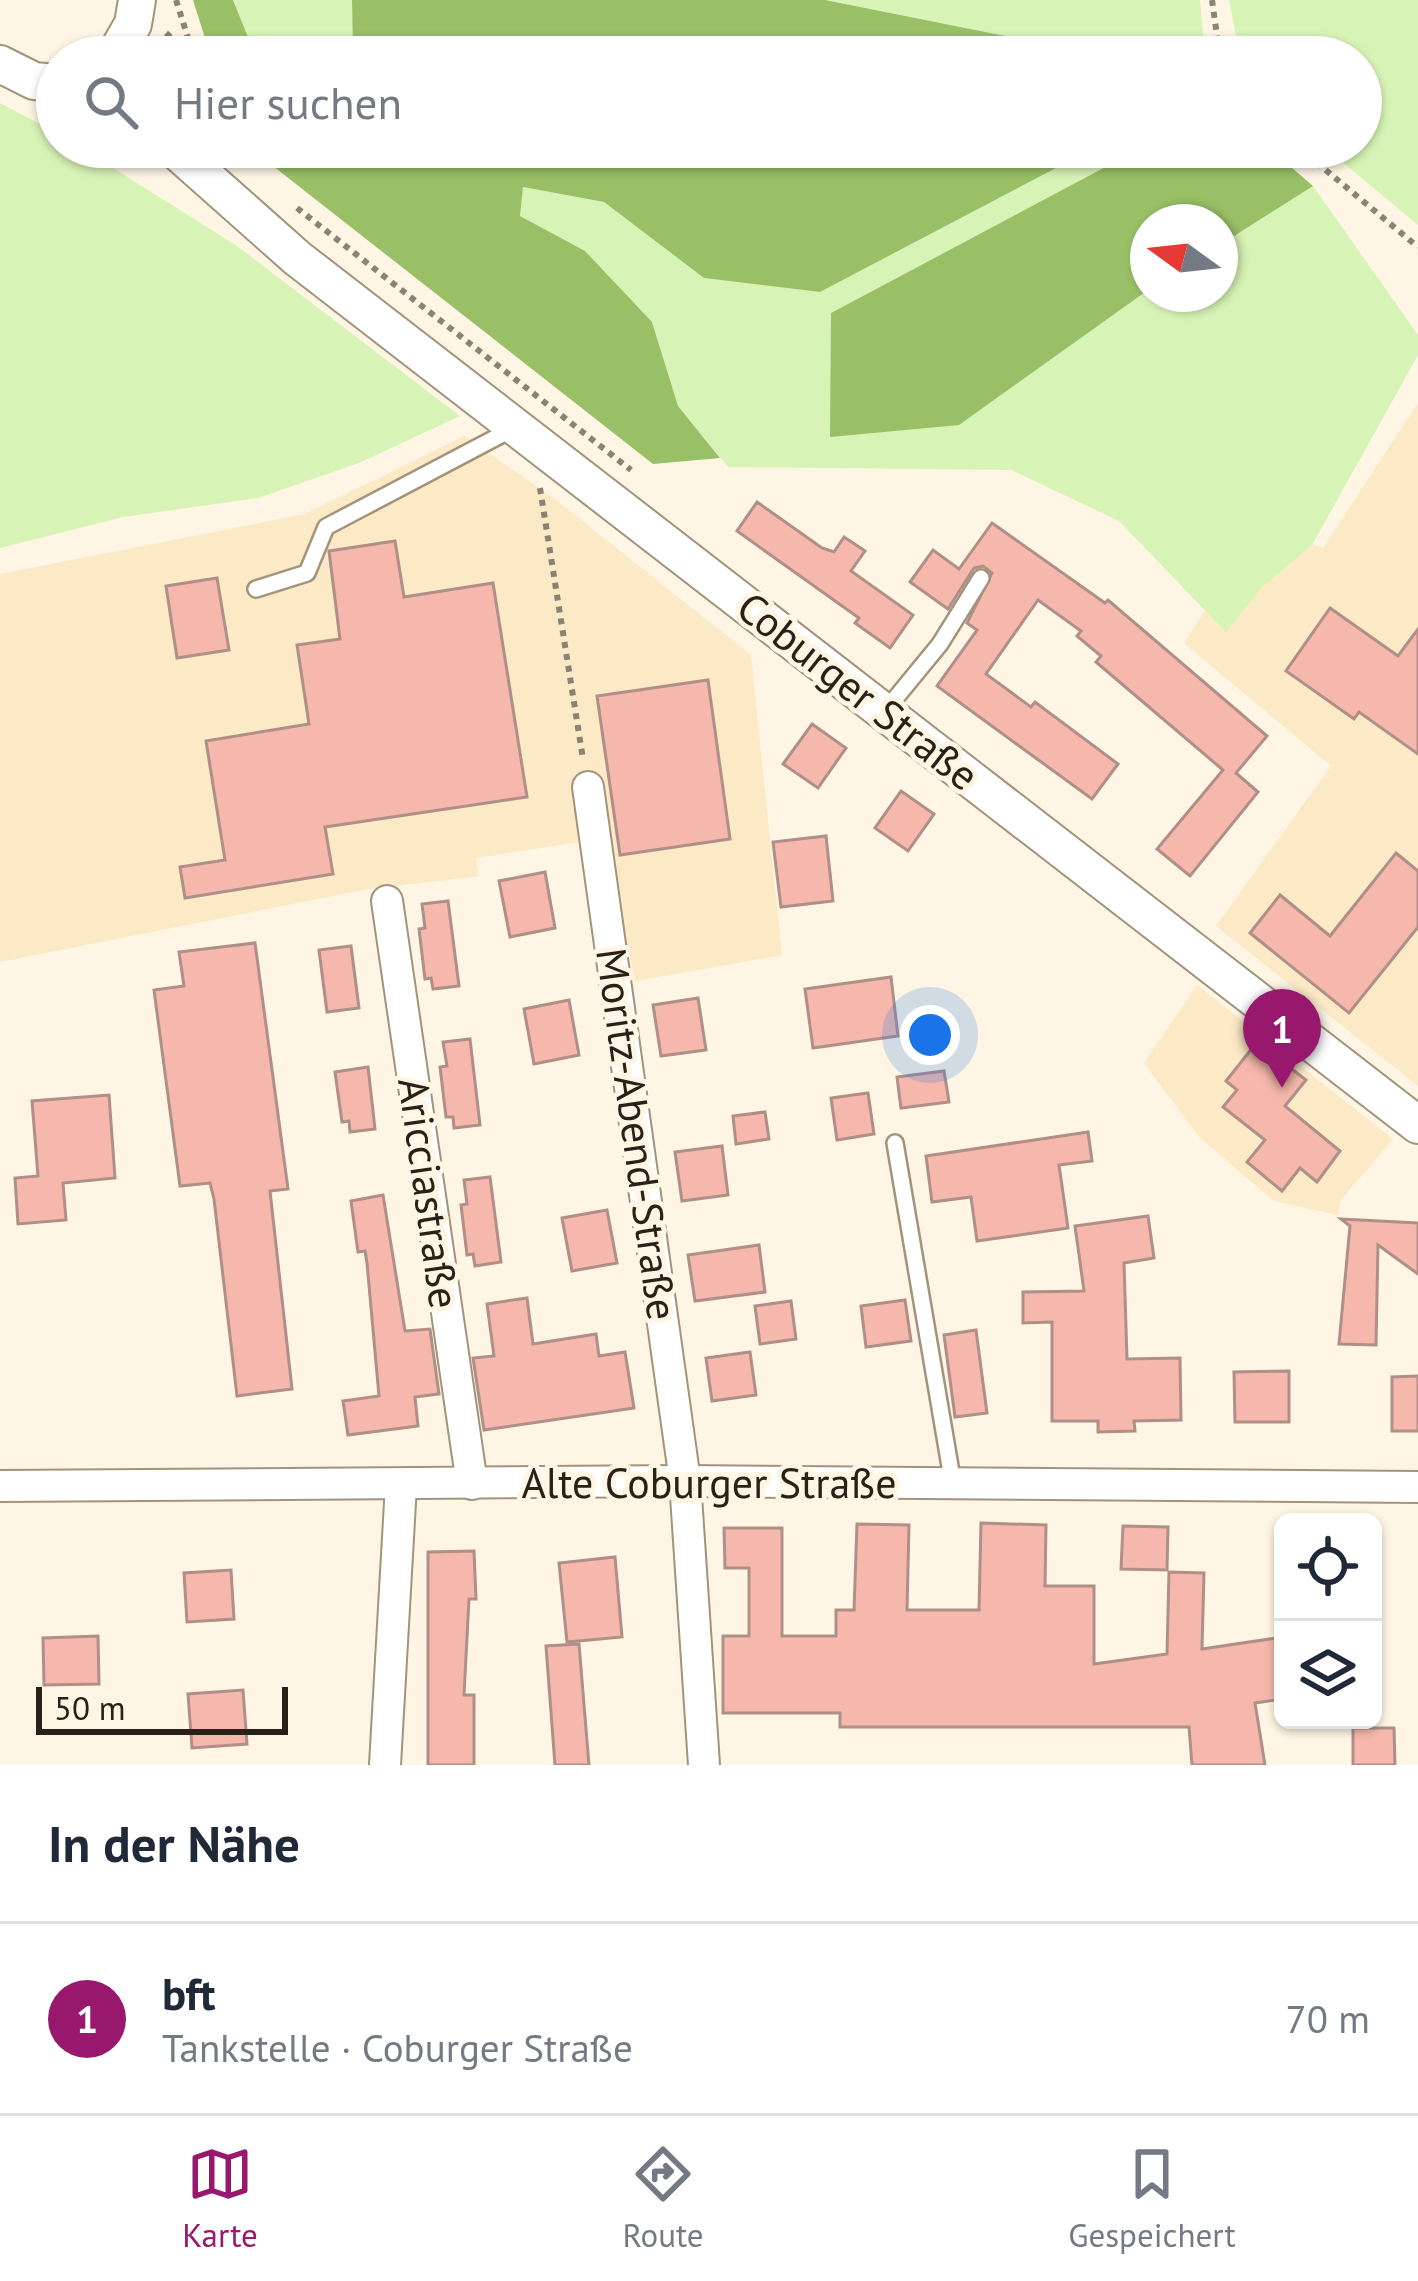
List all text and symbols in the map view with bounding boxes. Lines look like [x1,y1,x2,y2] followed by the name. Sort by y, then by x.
[36,36,1382,168] search box
[78,69,144,135] icon: search
[174,73,402,131] text: Hier suchen
[1130,204,1238,312] north arrow
[726,579,990,802] street label: Coburger Straße
[584,944,691,1323] street label: Moritz-Abend-Straße
[1243,989,1321,1088] pin: 1
[900,1005,960,1065] your location
[386,1074,473,1312] street label: Aricciastraße
[521,1455,897,1510] street label: Alte Coburger Straße
[1274,1513,1382,1729] map controls
[1274,1513,1382,1621] button: locate
[1274,1621,1382,1729] button: layers
[36,1681,288,1734] scale bar
[54,1686,126,1729] text: 50 m
[48,1810,300,1876] text: In der Nähe
[162,1964,215,2022] text: bft
[76,1993,98,2044] text: 1
[1285,1993,1370,2044] text: 70 m
[162,2022,633,2073] text: Tankstelle · Coburger Straße
[182,2141,258,2256] tab: Karte
[622,2141,704,2256] tab: Route
[1068,2141,1236,2256] tab: Gespeichert

